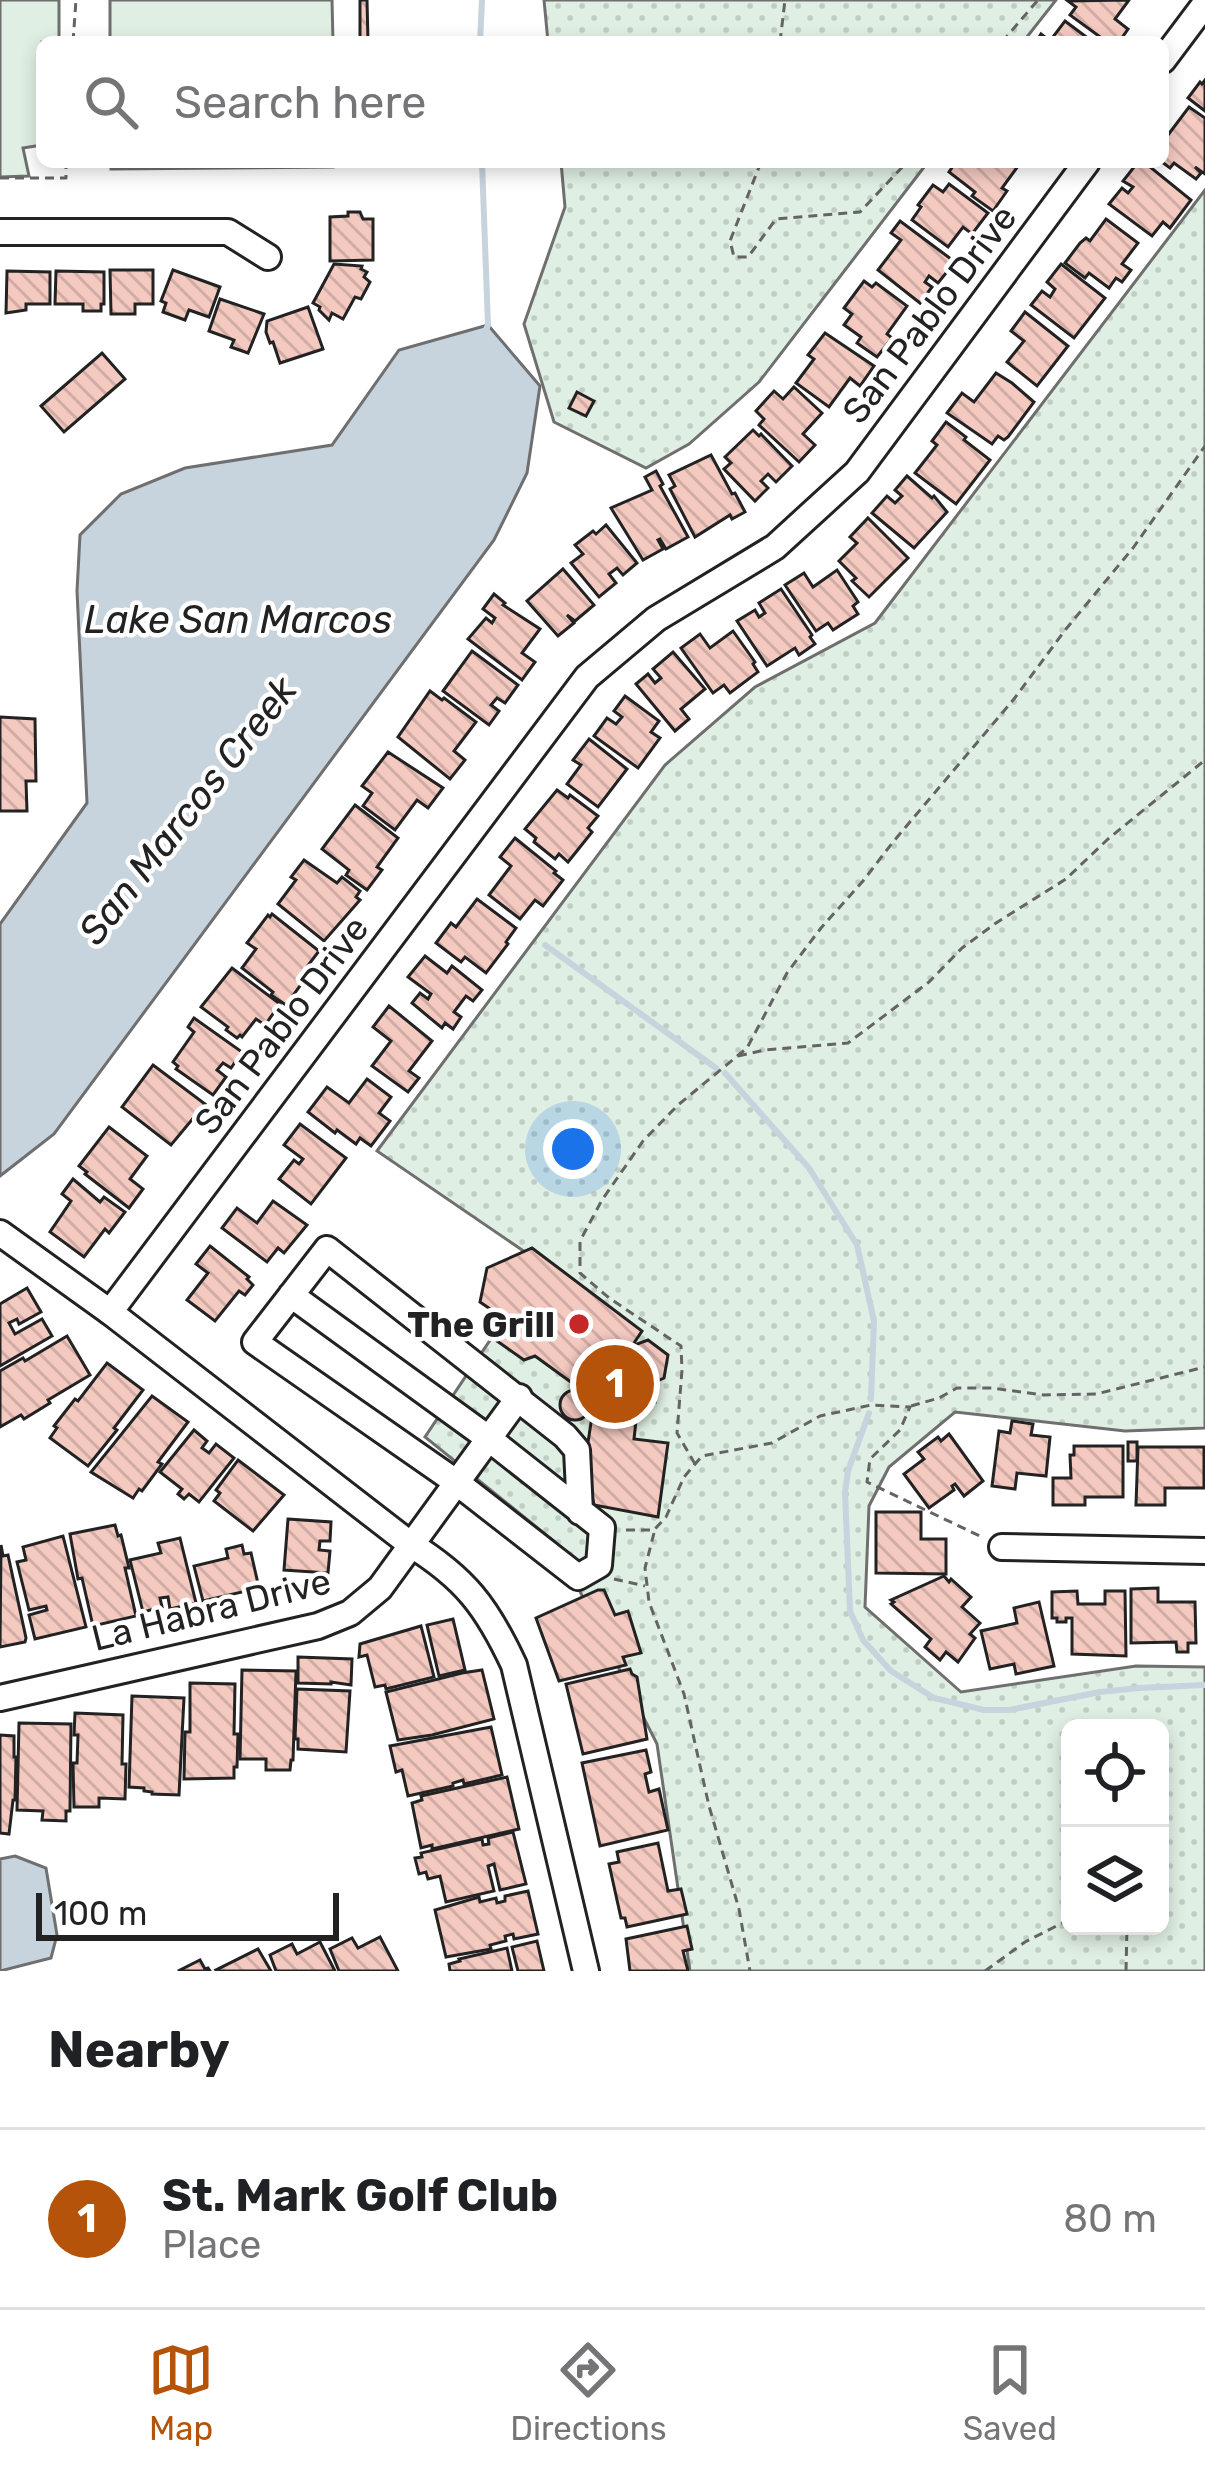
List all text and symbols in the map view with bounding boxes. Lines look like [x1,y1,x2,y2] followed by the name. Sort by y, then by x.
[36,36,1169,168] search box
[78,69,144,135] icon: search
[174,76,426,129] text: Search here
[833,197,1025,432] street label: San Pablo Drive
[84,597,392,643] water label: Lake San Marcos
[69,667,307,953] water label: San Marcos Creek
[185,908,377,1143] street label: San Pablo Drive
[543,1119,603,1179] your location
[407,1303,555,1346] place label: The Grill
[566,1311,592,1337] marker: The Grill
[576,1339,654,1429] pin: 1
[87,1559,335,1660] street label: La Habra Drive
[1061,1719,1169,1935] map controls
[1061,1719,1169,1827] button: locate
[1061,1827,1169,1935] button: layers
[36,1887,339,1940] scale bar
[54,1894,147,1933] text: 100 m
[48,2019,230,2080] text: Nearby
[162,2169,558,2222] text: St. Mark Golf Club
[77,2196,97,2242] text: 1
[1063,2196,1157,2242] text: 80 m
[162,2222,261,2268] text: Place
[148,2337,214,2448] tab: Map
[510,2337,667,2448] tab: Directions
[963,2337,1057,2448] tab: Saved

